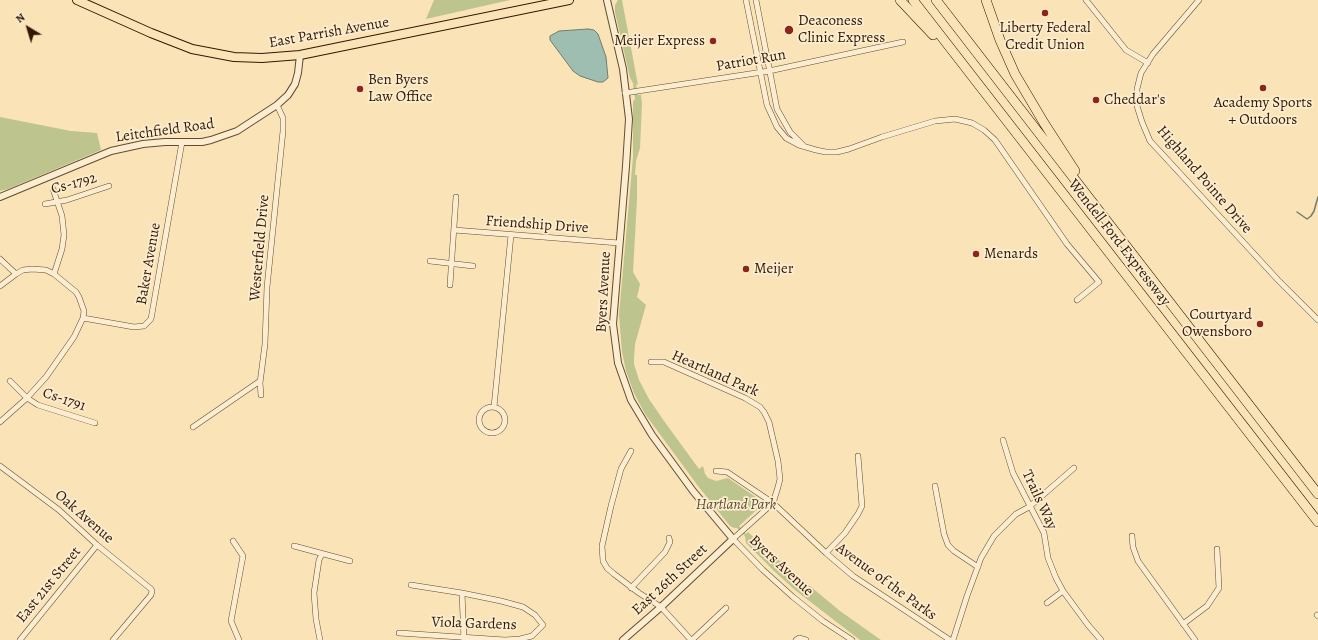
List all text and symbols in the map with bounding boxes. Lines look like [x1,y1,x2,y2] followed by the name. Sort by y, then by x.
[8,8,48,48] north arrow
[1040,8,1050,18] marker: Liberty Federal Credit Union
[13,10,28,27] text: N
[798,12,885,47] place label: Deaconess Clinic Express
[267,14,391,52] street label: East Parrish Avenue
[999,19,1091,54] place label: Liberty Federal Credit Union
[783,24,795,36] marker: Deaconess Clinic Express
[614,32,705,50] place label: Meijer Express
[708,36,718,46] marker: Meijer Express
[715,46,787,76] street label: Patriot Run
[368,71,432,106] place label: Ben Byers Law Office
[1258,83,1268,93] marker: Academy Sports + Outdoors
[355,84,365,94] marker: Ben Byers Law Office
[1104,91,1166,109] place label: Cheddar's
[1214,94,1312,129] place label: Academy Sports + Outdoors
[1091,95,1101,105] marker: Cheddar's
[115,115,215,147] street label: Leitchfield Road
[1152,123,1256,237] street label: Highland Pointe Drive
[49,169,99,199] street label: Cs-1792
[1064,176,1174,310] street label: Wendell Ford Expressway
[246,194,274,302] street label: Westerfield Drive
[485,212,589,238] street label: Friendship Drive
[133,221,165,307] street label: Baker Avenue
[984,245,1038,263] place label: Menards
[971,249,981,259] marker: Menards
[593,251,615,333] street label: Byers Avenue
[754,260,794,278] place label: Meijer
[741,264,751,274] marker: Meijer
[1182,306,1252,341] place label: Courtyard Owensboro
[1255,319,1265,329] marker: Courtyard Owensboro
[669,347,761,401] street label: Heartland Park
[40,384,88,416] street label: Cs-1791
[1017,467,1061,533] street label: Trails Way
[51,486,117,548] street label: Oak Avenue
[696,496,776,514] park label: Hartland Park
[745,532,817,600] street label: Byers Avenue
[832,539,940,625] street label: Avenue of the Parks
[629,541,711,619] street label: East 26th Street
[13,543,85,627] street label: East 21st Street
[431,614,517,634] street label: Viola Gardens

